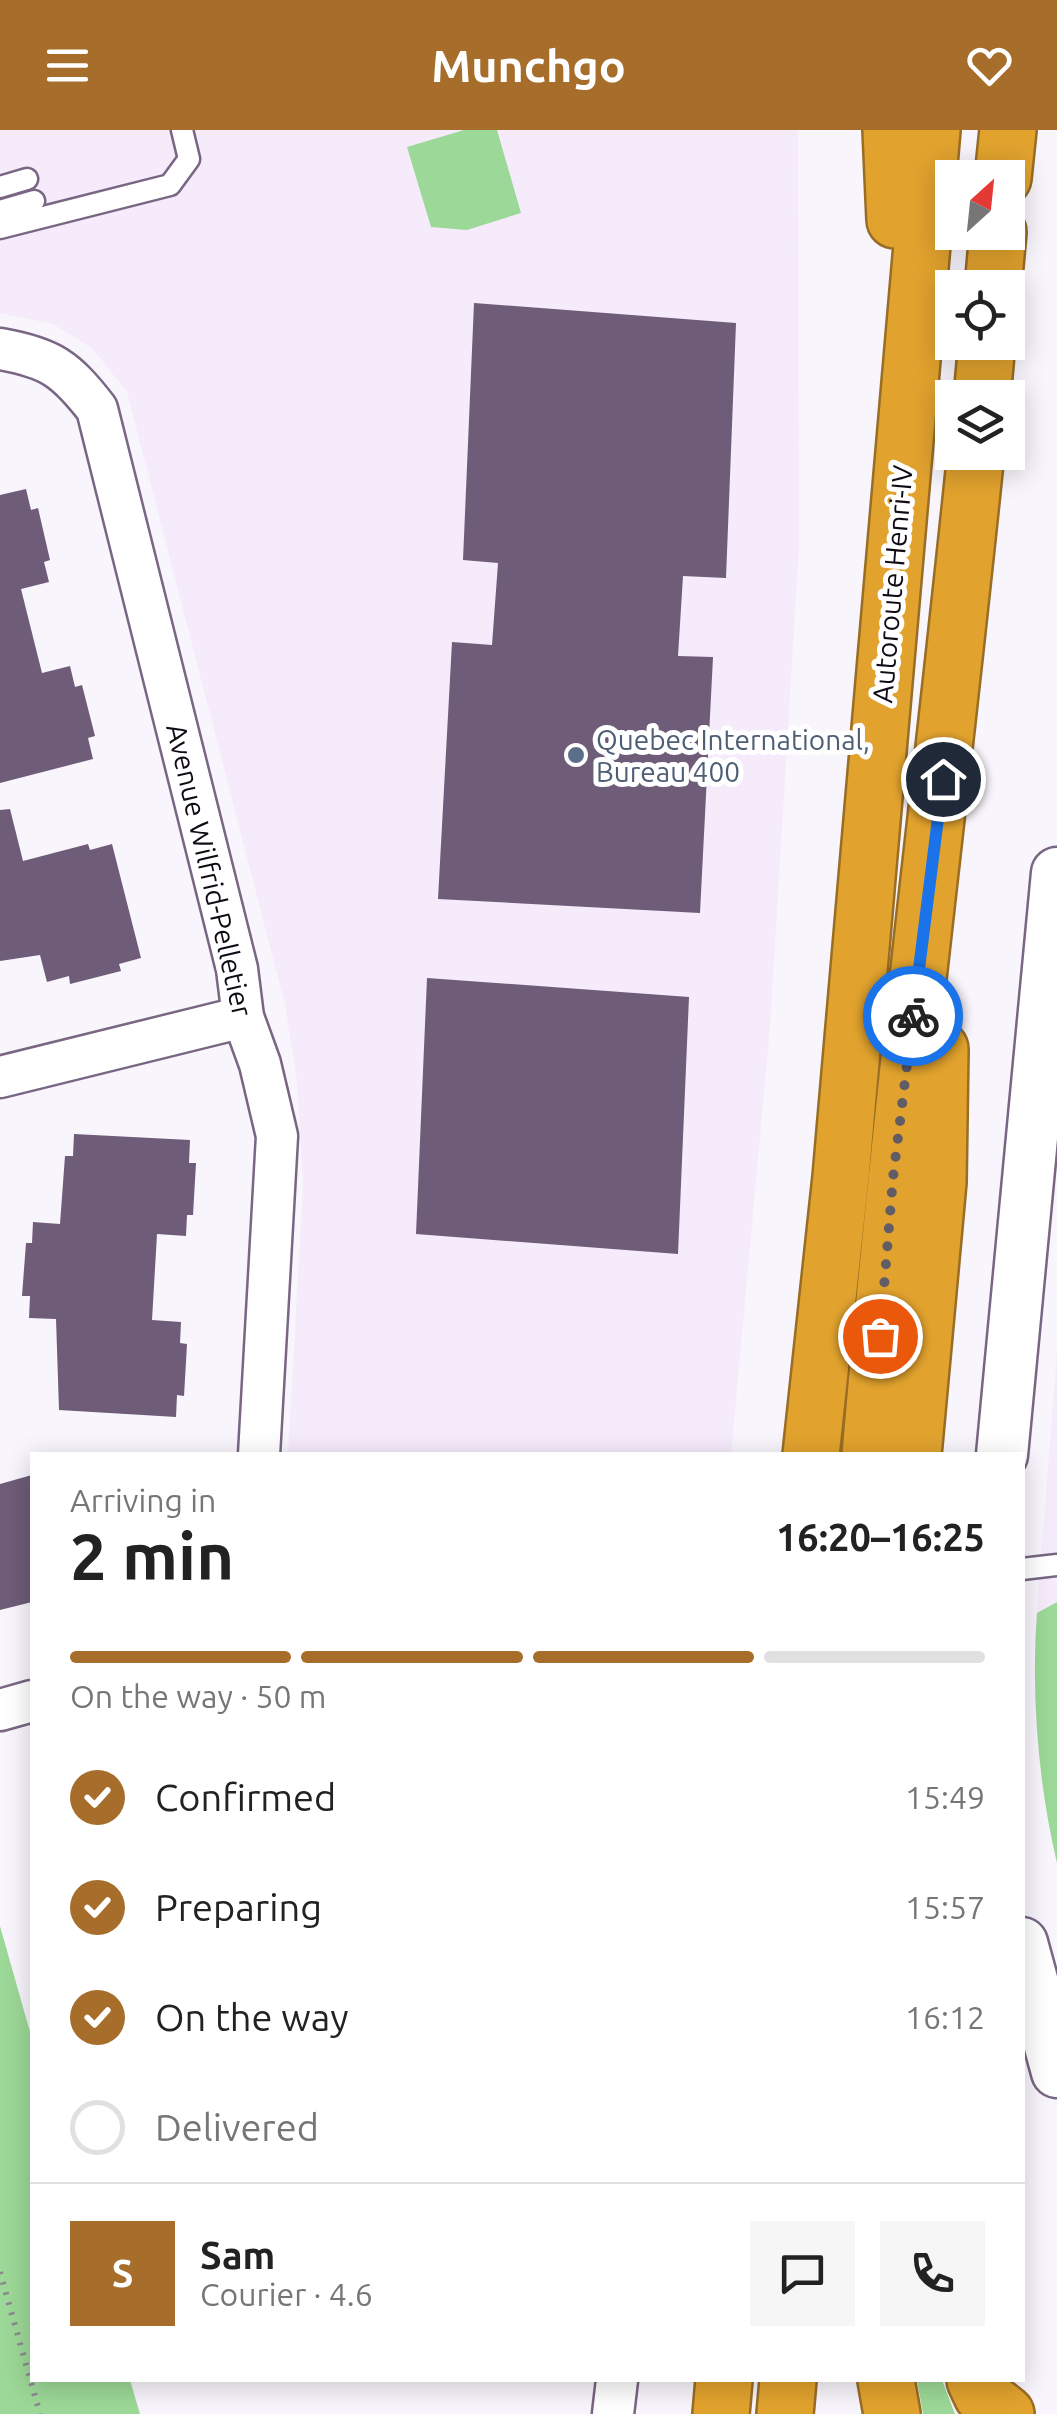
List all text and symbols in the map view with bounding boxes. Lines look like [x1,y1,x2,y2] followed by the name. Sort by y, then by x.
[40,38,95,93] icon: menu
[962,38,1017,93] icon: heart
[431,40,626,91] text: Munchgo
[935,160,1025,250] north arrow
[935,160,1025,470] map controls
[935,270,1025,360] button: locate
[935,380,1025,470] button: layers
[866,464,918,704] street label: Autoroute Henri-IV
[161,721,259,1020] street label: Avenue Wilfrid-Pelletier
[596,724,870,787] place label: Quebec International, Bureau 400
[901,737,986,822] pin
[565,744,587,766] marker: Quebec International, Bureau 400
[916,752,971,807] icon: home
[863,966,963,1066] courier
[886,989,941,1044] icon: bike
[838,1294,923,1379] pin
[853,1309,908,1364] icon: bag
[70,1482,216,1518] text: Arriving in
[776,1516,985,1558] text: 16:20–16:25
[70,1519,234,1592] text: 2 min
[70,1678,326,1714] text: On the way · 50 m
[70,1770,125,1825] icon: check
[155,1776,336,1818] text: Confirmed
[905,1779,985,1815] text: 15:49
[70,1880,125,1935] icon: check
[155,1886,322,1928] text: Preparing
[905,1889,985,1925] text: 15:57
[70,1990,125,2045] icon: check
[155,1996,348,2038] text: On the way
[905,1999,985,2035] text: 16:12
[155,2106,319,2148] text: Delivered
[750,2221,855,2326] button: chat
[880,2221,985,2326] button: phone
[200,2234,275,2276] text: Sam
[112,2252,133,2294] text: S
[200,2276,373,2312] text: Courier · 4.6

